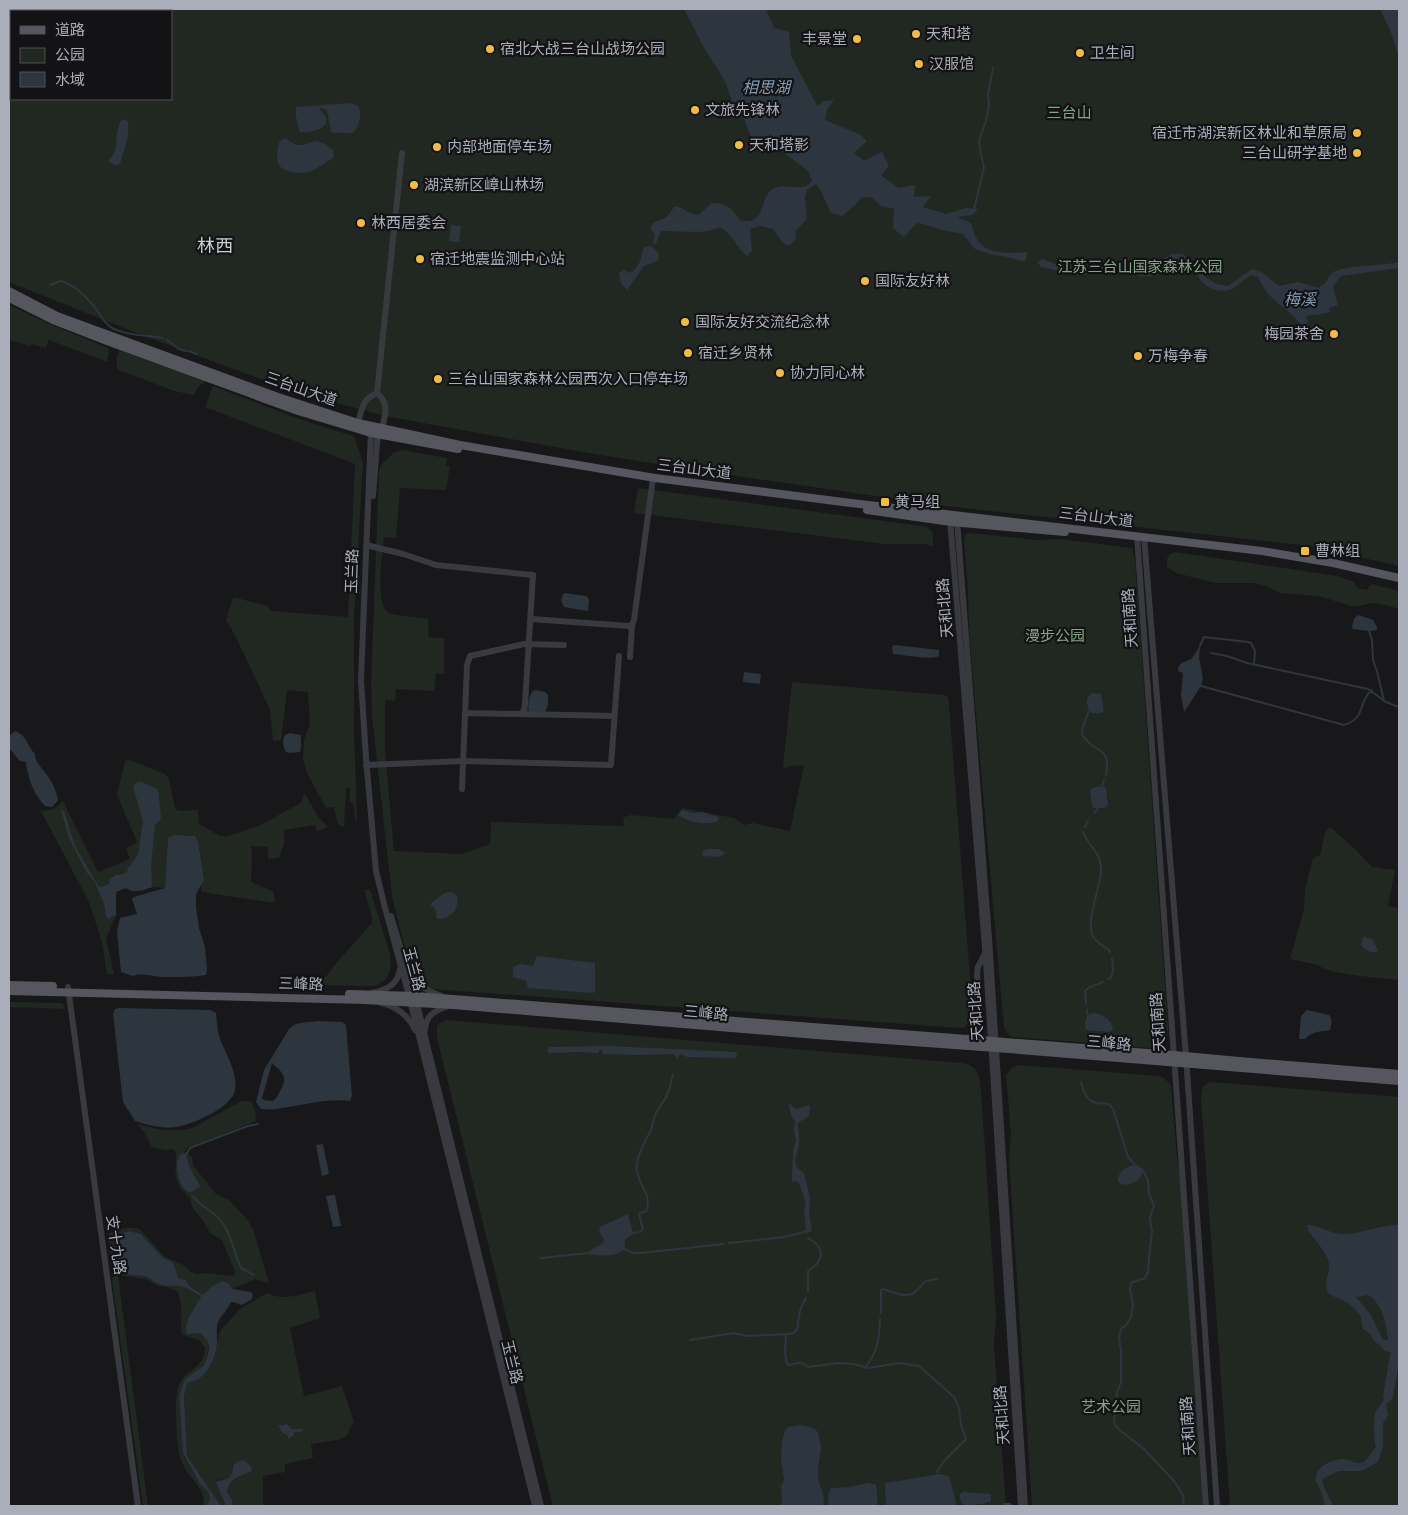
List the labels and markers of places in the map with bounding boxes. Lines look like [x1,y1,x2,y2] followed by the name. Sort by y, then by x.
[926,25,971,43] place label: 天和塔
[910,28,922,40] marker: 天和塔
[802,30,847,48] place label: 丰景堂
[851,33,863,45] marker: 丰景堂
[500,40,665,58] place label: 宿北大战三台山战场公园
[484,43,496,55] marker: 宿北大战三台山战场公园
[1090,44,1135,62] place label: 卫生间
[1074,47,1086,59] marker: 卫生间
[929,55,974,73] place label: 汉服馆
[913,58,925,70] marker: 汉服馆
[705,101,780,119] place label: 文旅先锋林
[689,104,701,116] marker: 文旅先锋林
[1152,124,1347,142] place label: 宿迁市湖滨新区林业和草原局
[1351,127,1363,139] marker: 宿迁市湖滨新区林业和草原局
[749,136,809,154] place label: 天和塔影
[447,138,552,156] place label: 内部地面停车场
[733,139,745,151] marker: 天和塔影
[431,141,443,153] marker: 内部地面停车场
[1242,144,1347,162] place label: 三台山研学基地
[1351,147,1363,159] marker: 三台山研学基地
[424,176,544,194] place label: 湖滨新区嶂山林场
[408,179,420,191] marker: 湖滨新区嶂山林场
[371,214,446,232] place label: 林西居委会
[355,217,367,229] marker: 林西居委会
[430,250,565,268] place label: 宿迁地震监测中心站
[414,253,426,265] marker: 宿迁地震监测中心站
[875,272,950,290] place label: 国际友好林
[859,275,871,287] marker: 国际友好林
[695,313,830,331] place label: 国际友好交流纪念林
[679,316,691,328] marker: 国际友好交流纪念林
[1264,325,1324,343] place label: 梅园茶舍
[1328,328,1340,340] marker: 梅园茶舍
[698,344,773,362] place label: 宿迁乡贤林
[682,347,694,359] marker: 宿迁乡贤林
[1148,347,1208,365] place label: 万梅争春
[1132,350,1144,362] marker: 万梅争春
[790,364,865,382] place label: 协力同心林
[774,367,786,379] marker: 协力同心林
[448,370,688,388] place label: 三台山国家森林公园西次入口停车场
[432,373,444,385] marker: 三台山国家森林公园西次入口停车场
[895,493,940,511] place label: 黄马组
[879,496,891,508] marker: 黄马组
[1315,542,1360,560] place label: 曹林组
[1299,545,1311,557] marker: 曹林组

